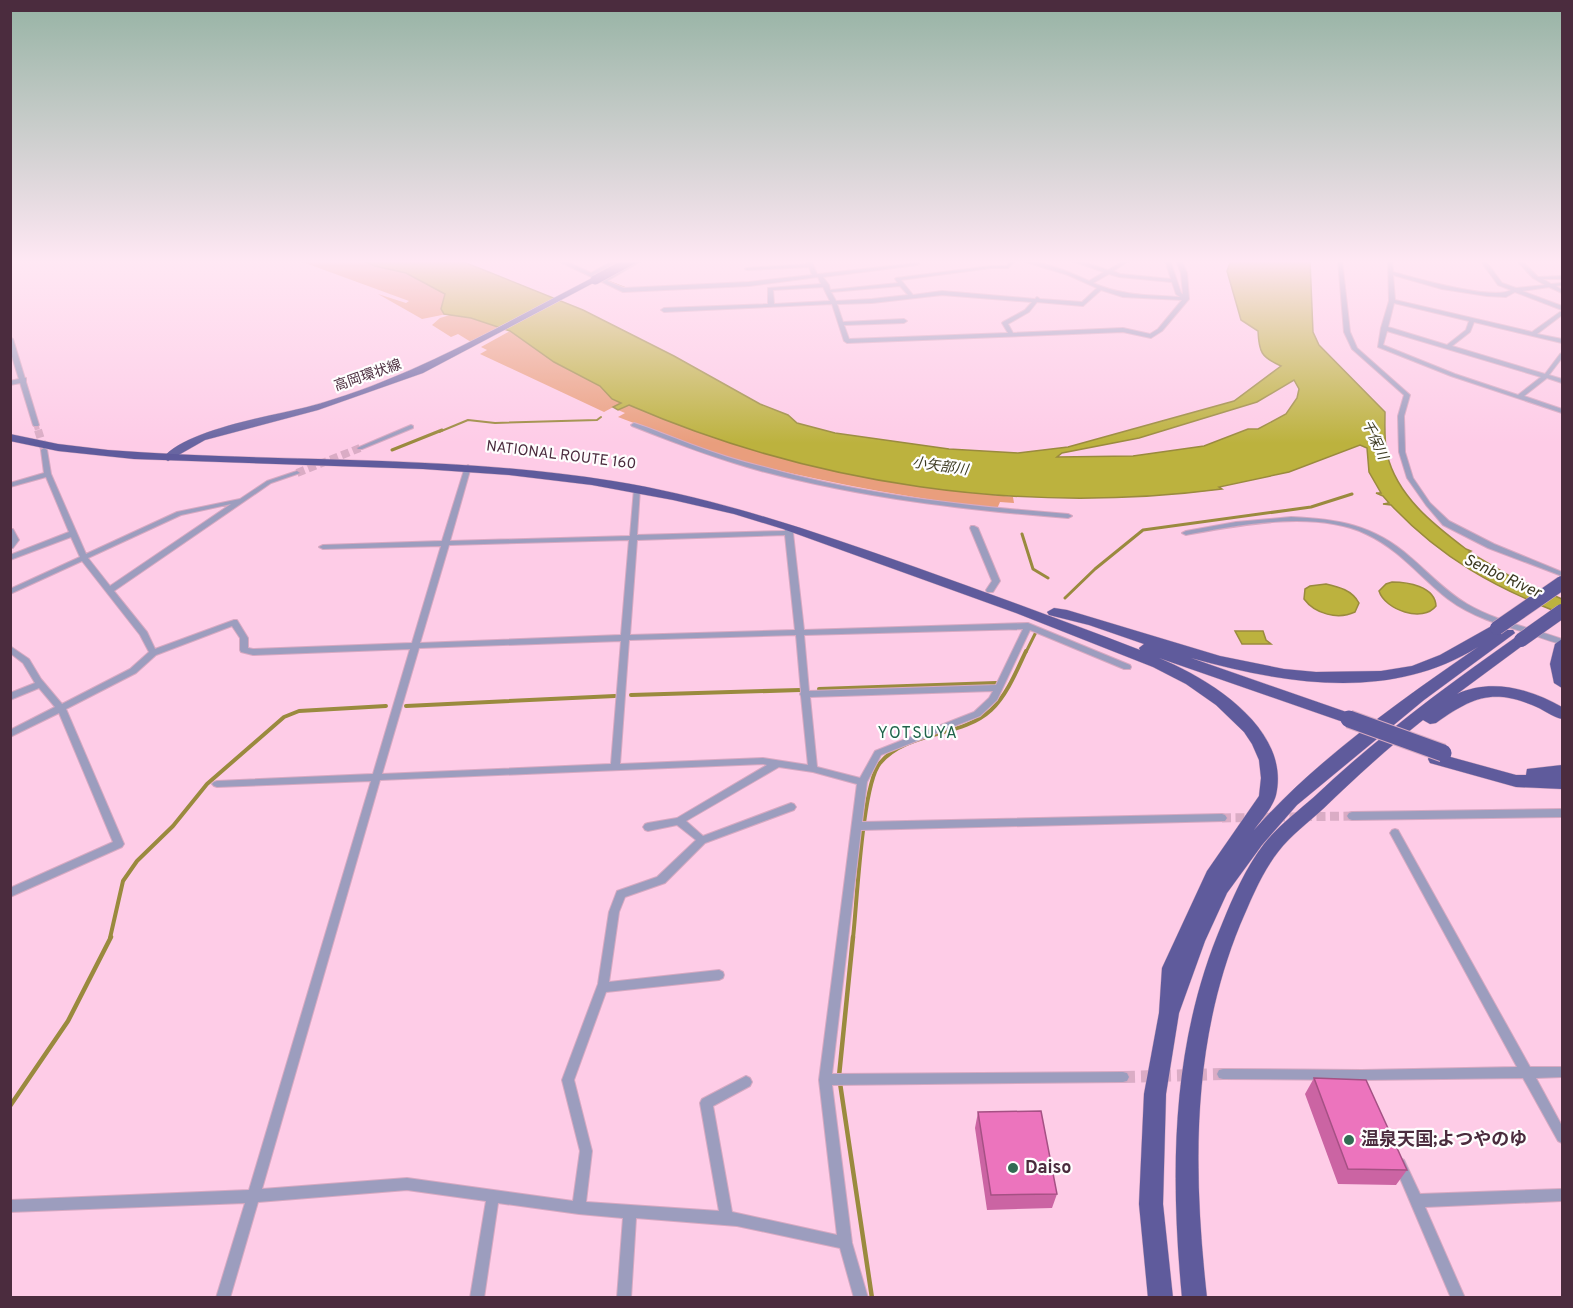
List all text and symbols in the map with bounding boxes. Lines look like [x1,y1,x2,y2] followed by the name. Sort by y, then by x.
[332,356,404,395] street label: 高岡環状線
[1357,417,1391,464] water label: 千保川
[485,437,637,475] street label: NATIONAL ROUTE 160
[911,455,971,480] water label: 小矢部川
[1460,550,1546,604] water label: Senbo River
[878,724,958,744] district label: YOTSUYA
[1361,1129,1527,1152] place label: 温泉天国;よつやのゆ
[1342,1133,1356,1147] marker: 温泉天国;よつやのゆ
[1025,1157,1071,1180] place label: Daiso
[1006,1161,1020,1175] marker: Daiso

